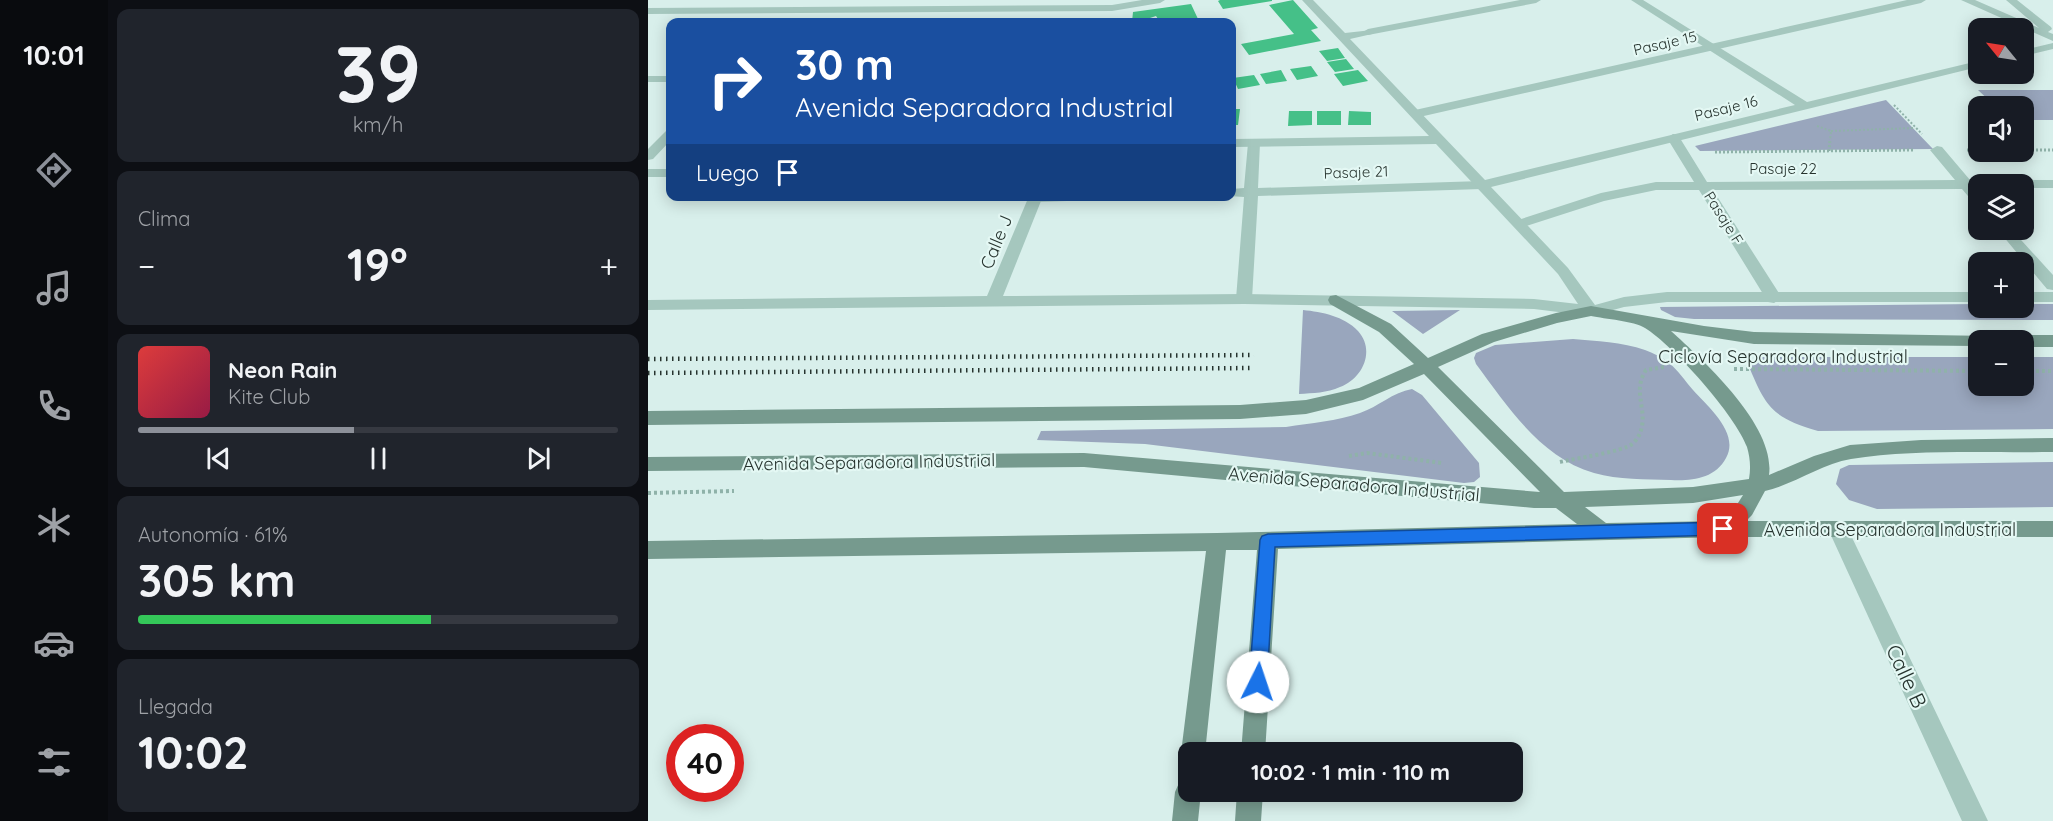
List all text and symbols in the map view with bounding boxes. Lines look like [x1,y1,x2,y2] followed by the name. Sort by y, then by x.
[1968,18,2034,84] north arrow
[1968,18,2034,396] map controls
[335,24,421,122] text: 39
[1631,26,1699,60] street label: Pasaje 15
[23,38,85,72] text: 10:01
[795,38,894,91] text: 30 m
[696,42,774,120] icon: right
[795,90,1174,124] text: Avenida Separadora Industrial
[1692,91,1760,125] street label: Pasaje 16
[1968,96,2034,162] button: sound
[353,112,403,137] text: km/h
[33,149,75,191] icon: directions
[771,156,804,189] icon: arrive
[696,159,759,187] text: Luego
[1749,159,1817,178] street label: Pasaje 22
[1323,161,1389,183] street label: Pasaje 21
[1968,174,2034,240] button: layers
[1700,188,1748,248] street label: Pasaje F
[138,206,190,231] text: Clima
[975,212,1017,272] street label: Calle J
[347,236,408,292] text: 19°
[138,245,155,286] text: −
[599,245,618,286] text: +
[1968,252,2034,318] button: +
[33,267,75,309] icon: music
[1968,330,2034,396] button: −
[1658,345,1908,368] street label: Ciclovía Separadora Industrial
[228,356,337,384] text: Neon Rain
[228,384,310,409] text: Kite Club
[33,385,75,427] icon: phone
[202,442,235,475] icon: previous
[362,442,395,475] icon: pause
[522,442,555,475] icon: next
[743,448,995,476] street label: Avenida Separadora Industrial
[1227,462,1481,506] street label: Avenida Separadora Industrial
[1697,503,1748,554] pin
[33,504,75,546] icon: climate
[1706,512,1739,545] icon: arrive
[1764,518,2016,541] street label: Avenida Separadora Industrial
[138,522,288,547] text: Autonomía · 61%
[138,552,295,608] text: 305 km
[33,622,75,664] icon: car
[1881,640,1933,712] street label: Calle B
[1226,650,1290,714] position arrow
[138,694,213,719] text: Llegada
[138,724,249,780] text: 10:02
[666,724,744,802] speed limit sign: 40
[33,741,75,783] icon: filters
[1251,758,1450,786] text: 10:02 · 1 min · 110 m

